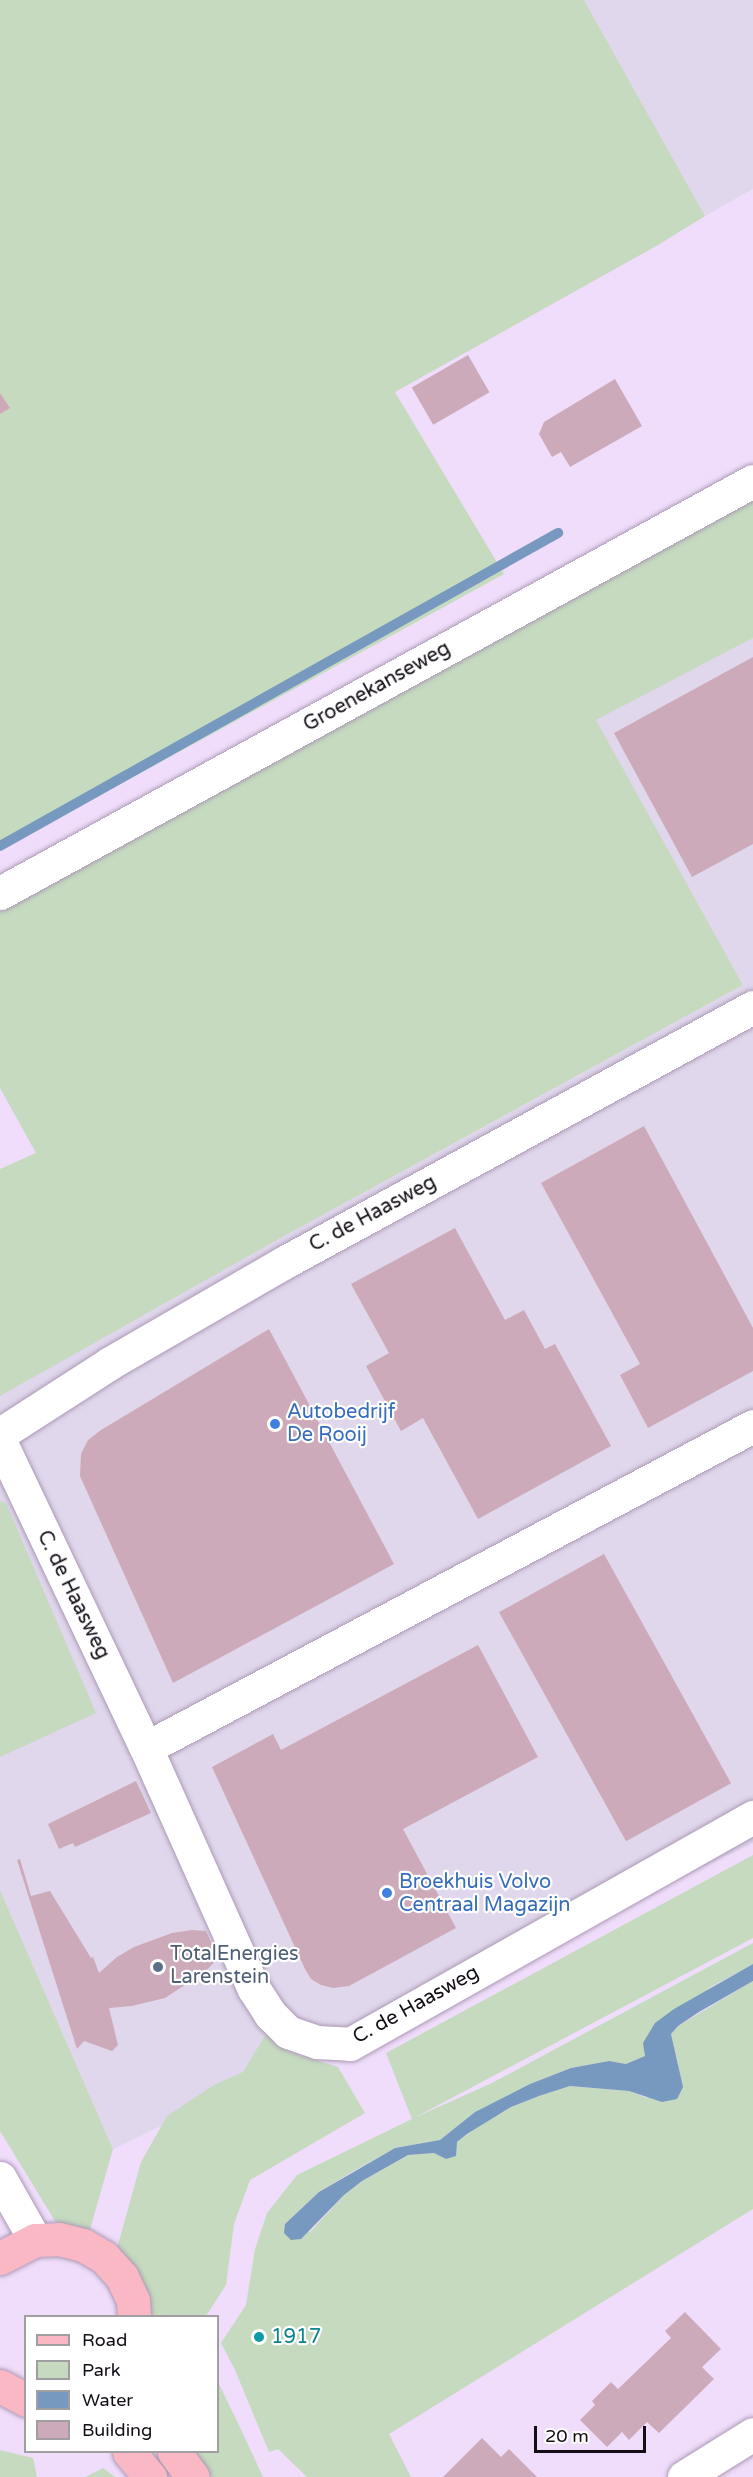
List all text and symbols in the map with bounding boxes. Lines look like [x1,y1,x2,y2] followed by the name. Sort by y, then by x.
[299,637,455,737] street label: Groenekanseweg
[305,1170,441,1258] street label: C. de Haasweg
[287,1400,395,1447] place label: Autobedrijf De Rooij
[268,1417,282,1431] marker: Autobedrijf De Rooij
[31,1527,115,1663] street label: C. de Haasweg
[399,1870,570,1917] place label: Broekhuis Volvo Centraal Magazijn
[380,1886,394,1900] marker: Broekhuis Volvo Centraal Magazijn
[170,1943,299,1990] place label: TotalEnergies Larenstein
[151,1960,165,1974] marker: TotalEnergies Larenstein
[349,1961,483,2049] street label: C. de Haasweg
[24,2315,219,2453] legend
[271,2325,321,2349] place label: 1917
[82,2329,127,2351] text: Road
[252,2330,266,2344] marker: 1917
[82,2359,120,2381] text: Park
[82,2389,133,2411] text: Water
[537,2414,650,2452] scale bar
[82,2419,152,2441] text: Building
[545,2425,589,2447] text: 20 m

